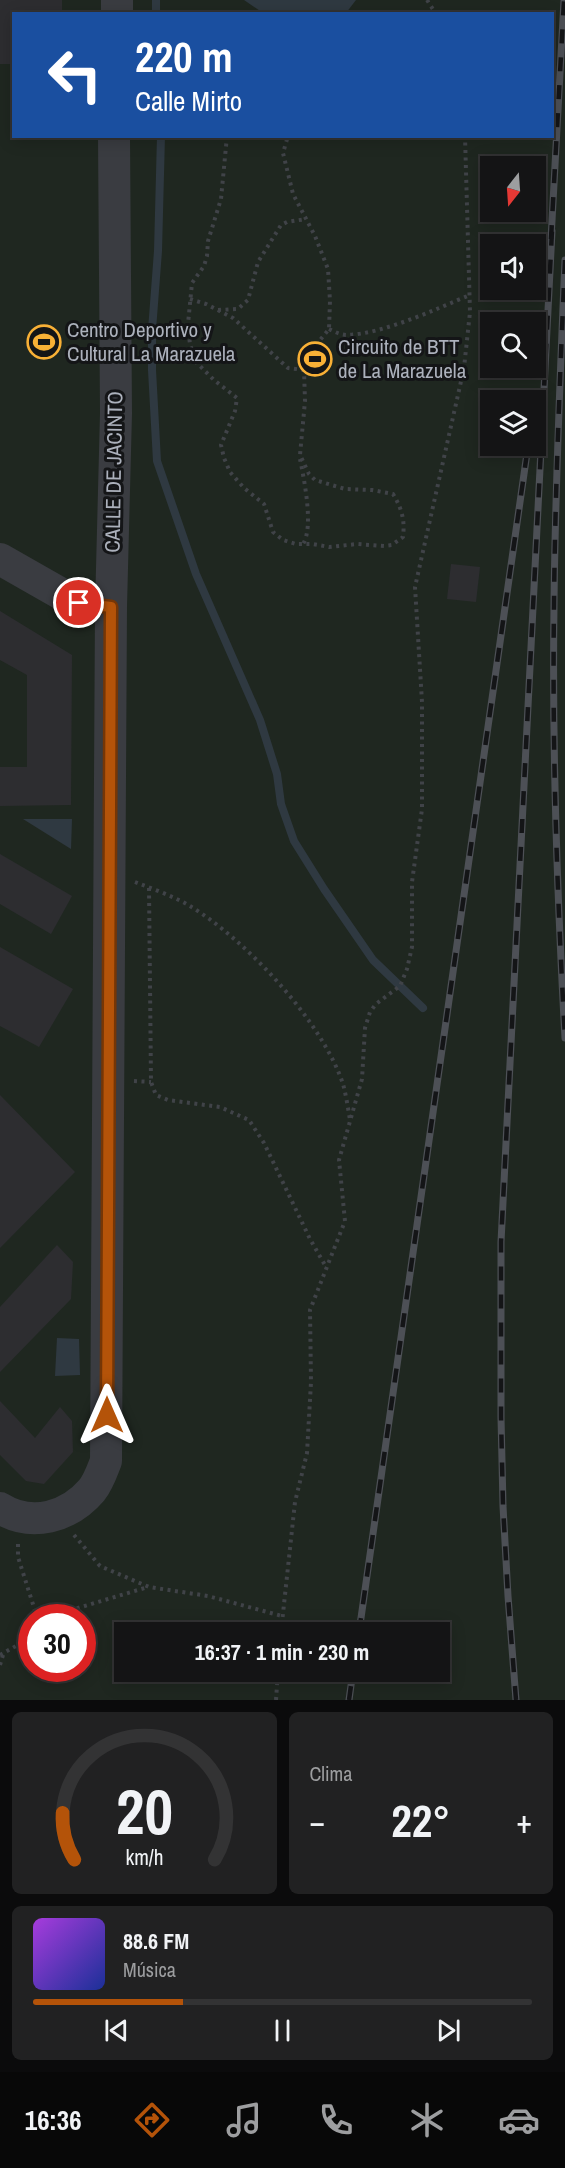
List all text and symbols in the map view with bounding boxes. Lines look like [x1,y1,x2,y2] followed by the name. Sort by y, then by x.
[135,29,233,85] text: 220 m
[36,36,114,114] icon: left
[135,83,242,119] text: Calle Mirto
[480,156,546,222] north arrow
[480,156,546,456] map controls
[480,234,546,300] button: sound
[480,312,546,378] button: search
[67,315,236,368] place label: Centro Deportivo y Cultural La Marazuela
[26,324,62,360] sports icon: Centro Deportivo y Cultural La Marazuela
[338,332,467,385] place label: Circuito de BTT de La Marazuela
[297,341,333,377] sports icon: Circuito de BTT de La Marazuela
[480,390,546,456] button: layers
[98,391,129,553] street label: CALLE DE JACINTO
[53,577,104,628] pin
[62,586,95,619] icon: arrive
[75,1383,139,1447] position arrow
[18,1604,96,1682] speed limit sign: 30
[195,1637,369,1667] text: 16:37 · 1 min · 230 m
[310,1760,352,1787] text: Clima
[116,1769,173,1853] text: 20
[391,1790,450,1851] text: 22°
[310,1799,325,1843] text: −
[516,1799,532,1843] text: +
[125,1843,163,1872] text: km/h
[123,1926,189,1956] text: 88.6 FM
[123,1956,176,1983] text: Música
[100,2014,133,2047] icon: previous
[266,2014,299,2047] icon: pause
[432,2014,465,2047] icon: next
[131,2099,173,2141] icon: directions
[223,2099,265,2141] icon: music
[315,2099,357,2141] icon: phone
[406,2099,448,2141] icon: climate
[498,2099,540,2141] icon: car
[25,2102,81,2138] text: 16:36

